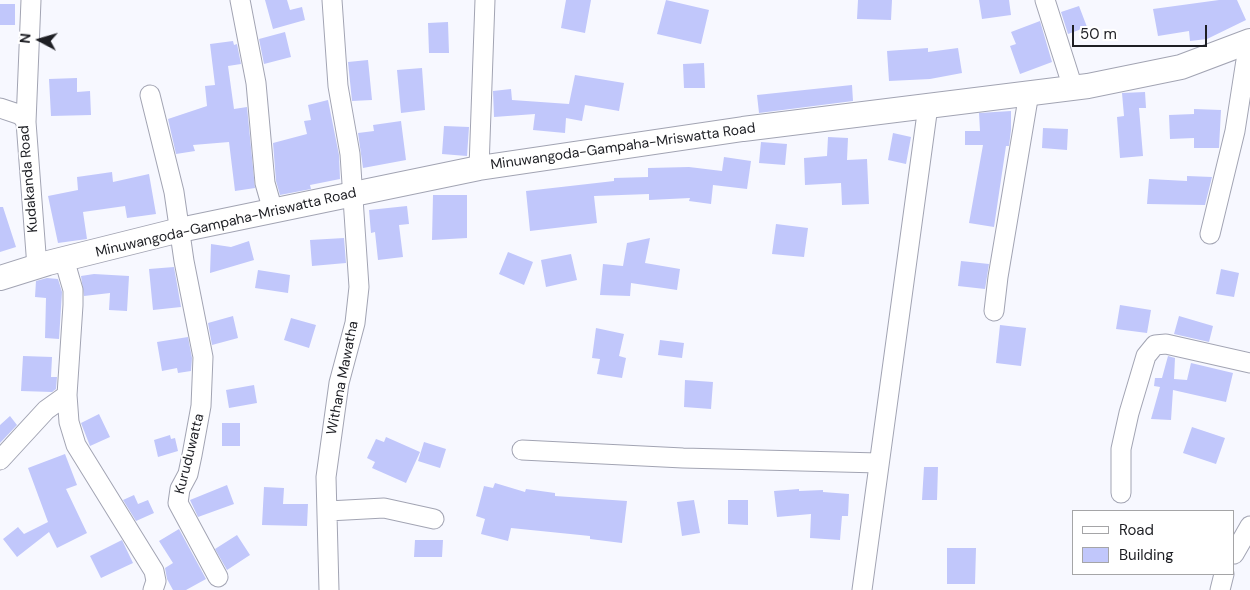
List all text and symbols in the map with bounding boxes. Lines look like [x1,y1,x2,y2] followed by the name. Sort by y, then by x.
[15,15,65,65] north arrow
[1075,15,1210,47] scale bar
[1080,24,1117,44] text: 50 m
[16,32,35,44] text: N
[490,120,756,174] street label: Minuwangoda-Gampaha-Mriswatta Road
[16,125,42,233] street label: Kudakanda Road
[94,185,358,261] street label: Minuwangoda-Gampaha-Mriswatta Road
[324,320,362,436] street label: Withana Mawatha
[172,412,208,496] street label: Kuruduwatta
[1072,510,1235,575] legend
[1119,520,1154,540] text: Road
[1119,545,1174,565] text: Building

